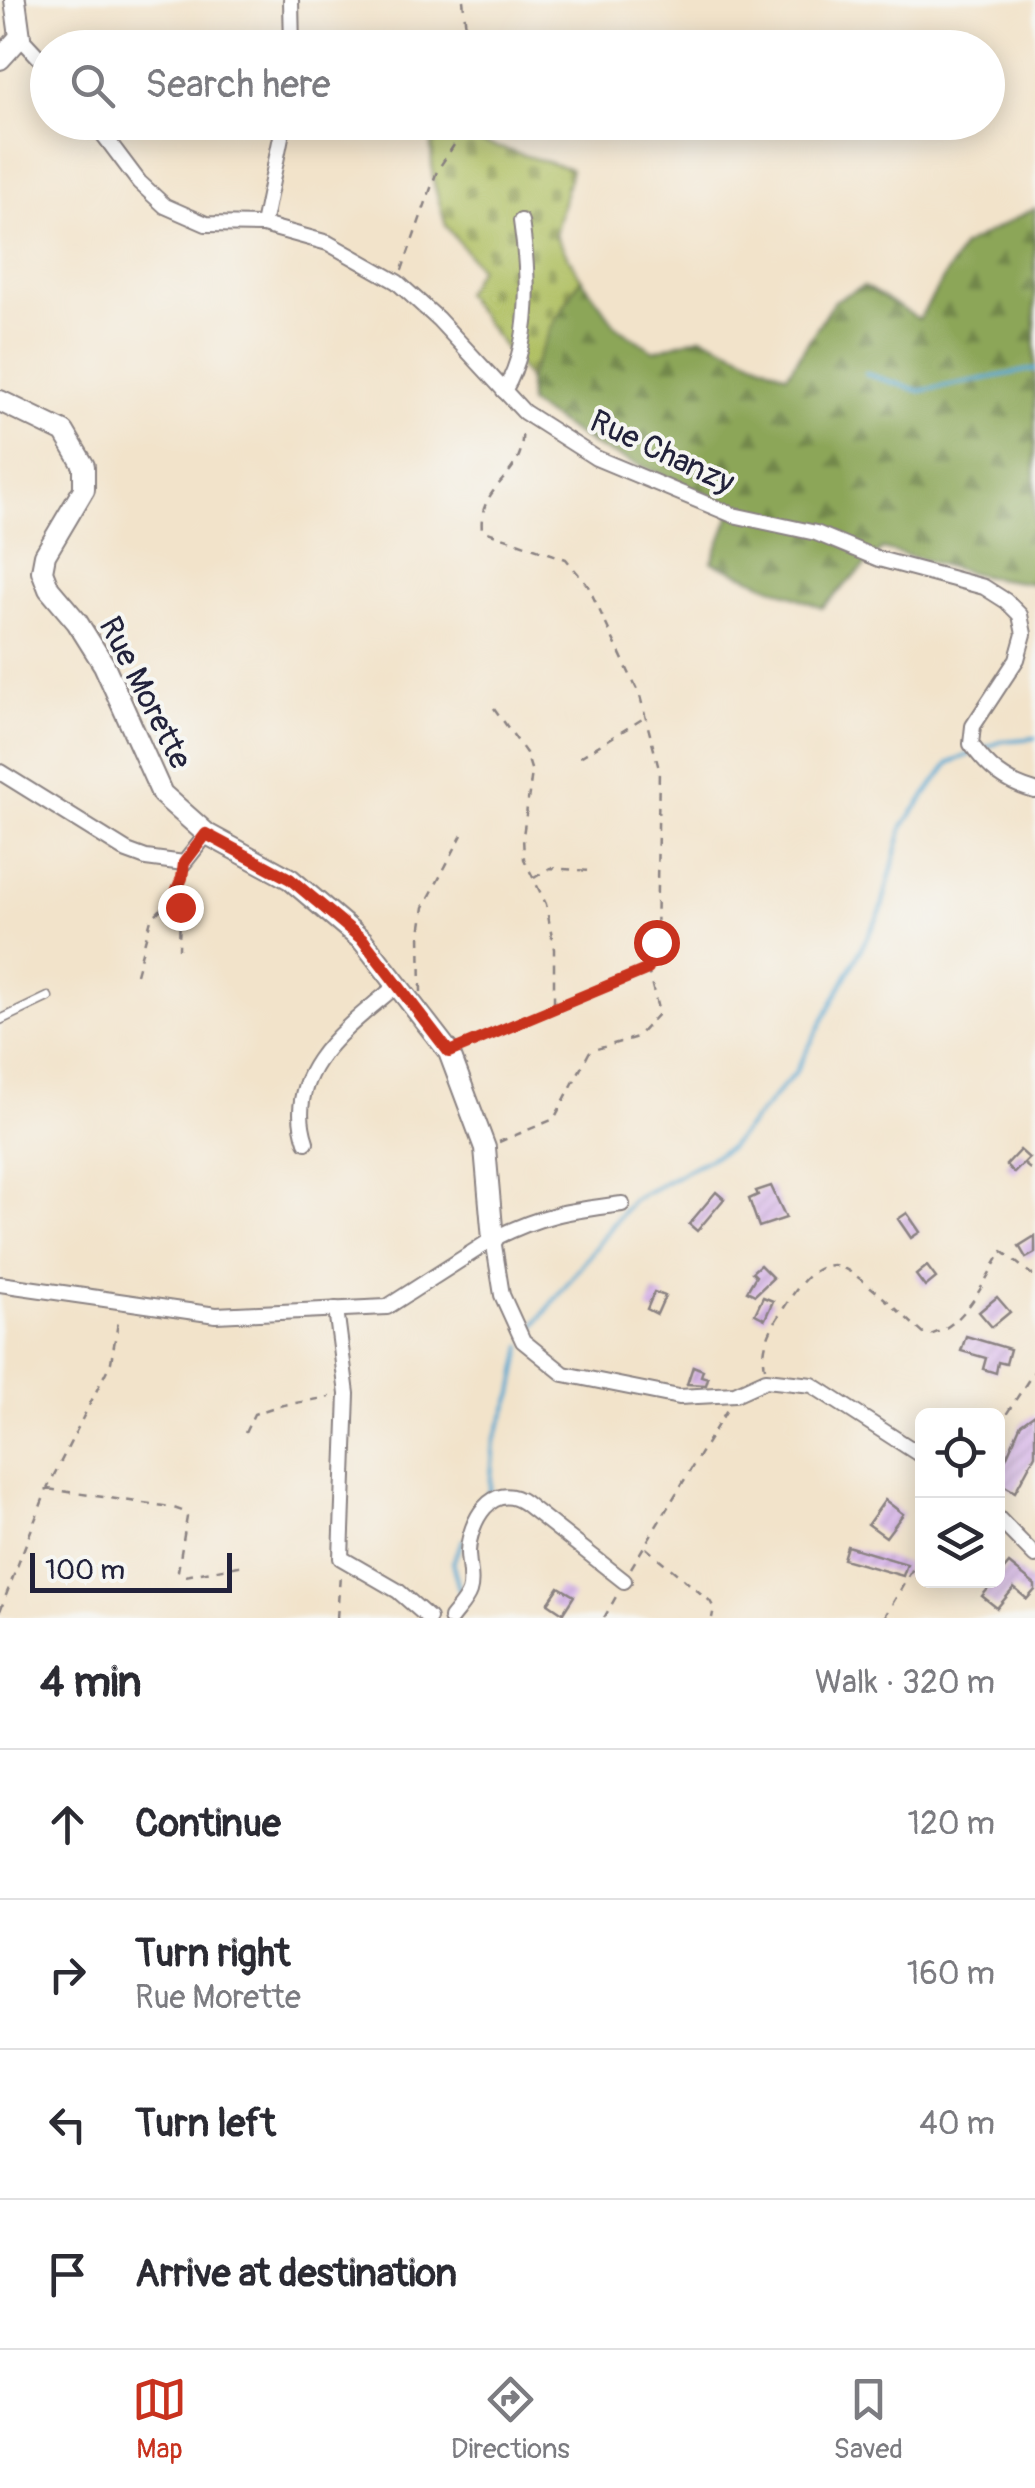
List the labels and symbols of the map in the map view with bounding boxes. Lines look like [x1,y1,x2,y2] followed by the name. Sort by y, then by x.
[584,401,741,503] street label: Rue Chanzy
[90,610,201,776] street label: Rue Morette
[158,885,204,931] route end
[634,920,680,966] route start
[30,1548,232,1592] scale bar

